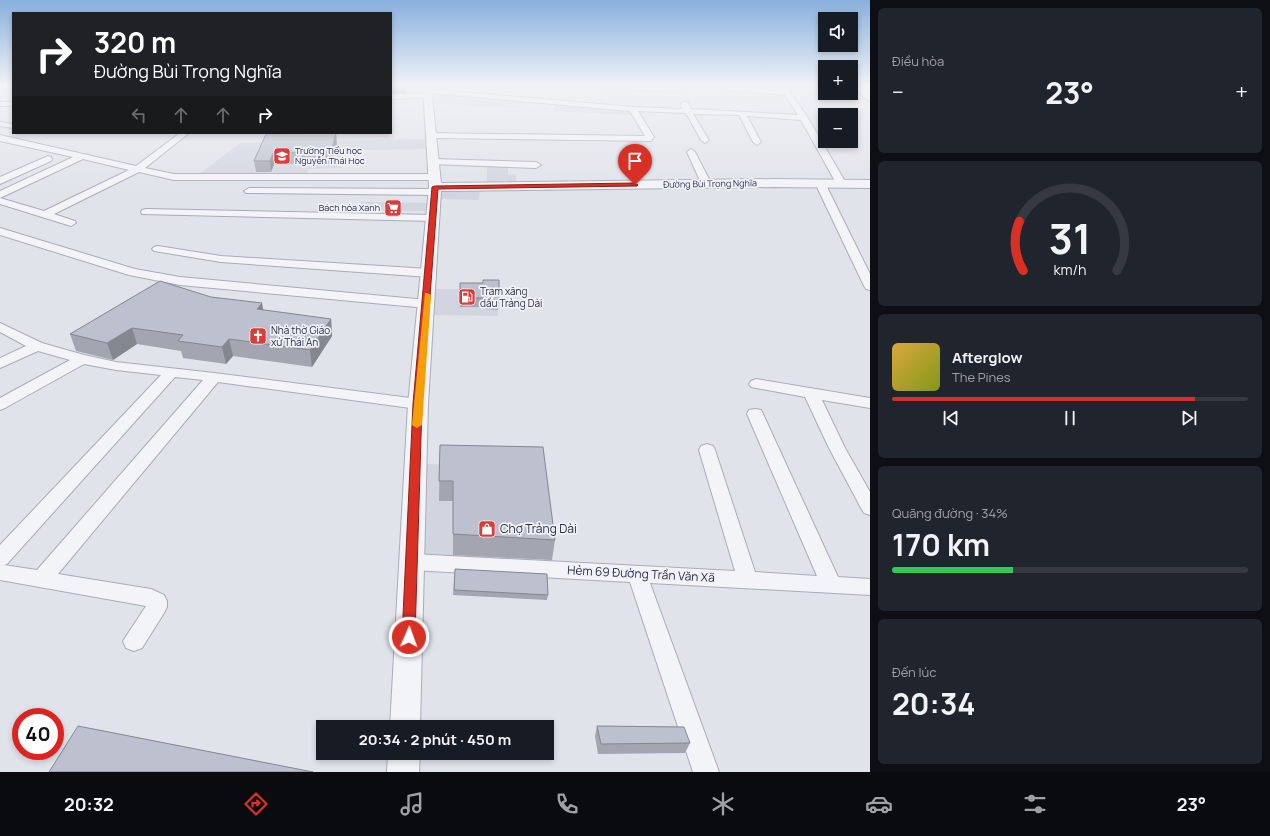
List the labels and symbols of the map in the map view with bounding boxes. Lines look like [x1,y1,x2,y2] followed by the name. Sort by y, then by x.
[295,144,365,167] place label: Trường Tiểu học Nguyễn Thái Học
[618,144,652,185] pin
[272,146,292,166] school or university icon: Trường Tiểu học Nguyễn Thái Học
[663,176,757,191] street label: Đường Bùi Trọng Nghĩa
[383,198,403,218] supermarket icon: Bách hóa Xanh
[319,201,380,214] place label: Bách hóa Xanh
[480,284,542,310] place label: Trạm xăng dầu Trảng Dài
[457,287,477,307] fuel station icon: Trạm xăng dầu Trảng Dài
[271,323,330,349] place label: Nhà thờ Giáo xứ Thái An
[248,326,268,346] church icon: Nhà thờ Giáo xứ Thái An
[477,519,497,539] shop icon: Chợ Trảng Dài
[500,520,577,537] place label: Chợ Trảng Dài
[567,561,715,586] street label: Hẻm 69 Đường Trần Văn Xã
[388,616,430,658] position arrow
[12,708,64,760] speed limit sign: 40

